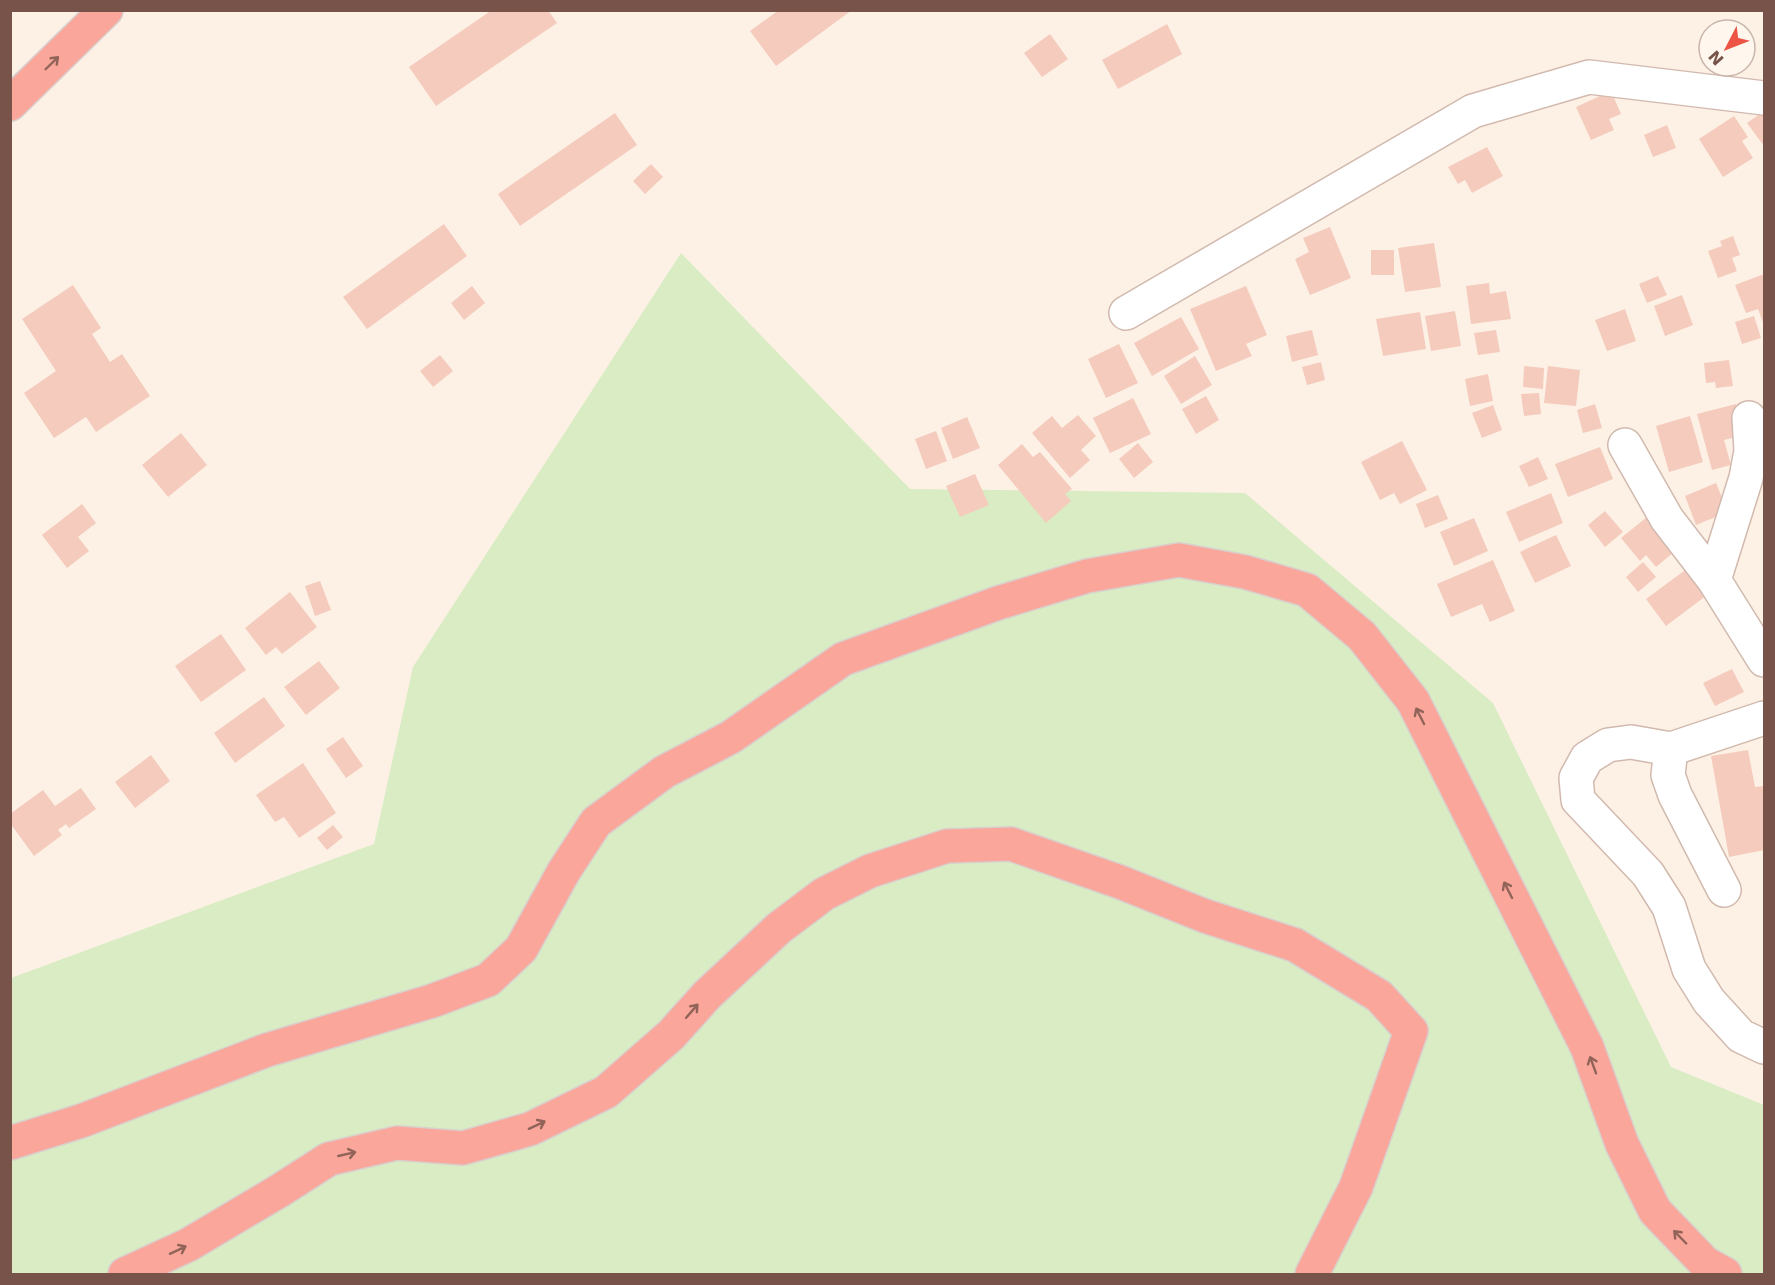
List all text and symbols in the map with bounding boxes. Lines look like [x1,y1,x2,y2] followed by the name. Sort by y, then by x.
[1697,18,1757,78] north arrow
[1705,46,1728,69] text: N
[45,55,60,70] one-way arrow
[1414,707,1426,725] one-way arrow
[1502,881,1514,899] one-way arrow
[685,1004,699,1019] one-way arrow
[1587,1056,1598,1075] one-way arrow
[528,1119,546,1130] one-way arrow
[337,1148,356,1160] one-way arrow
[1673,1230,1687,1245] one-way arrow
[168,1243,186,1255] one-way arrow

